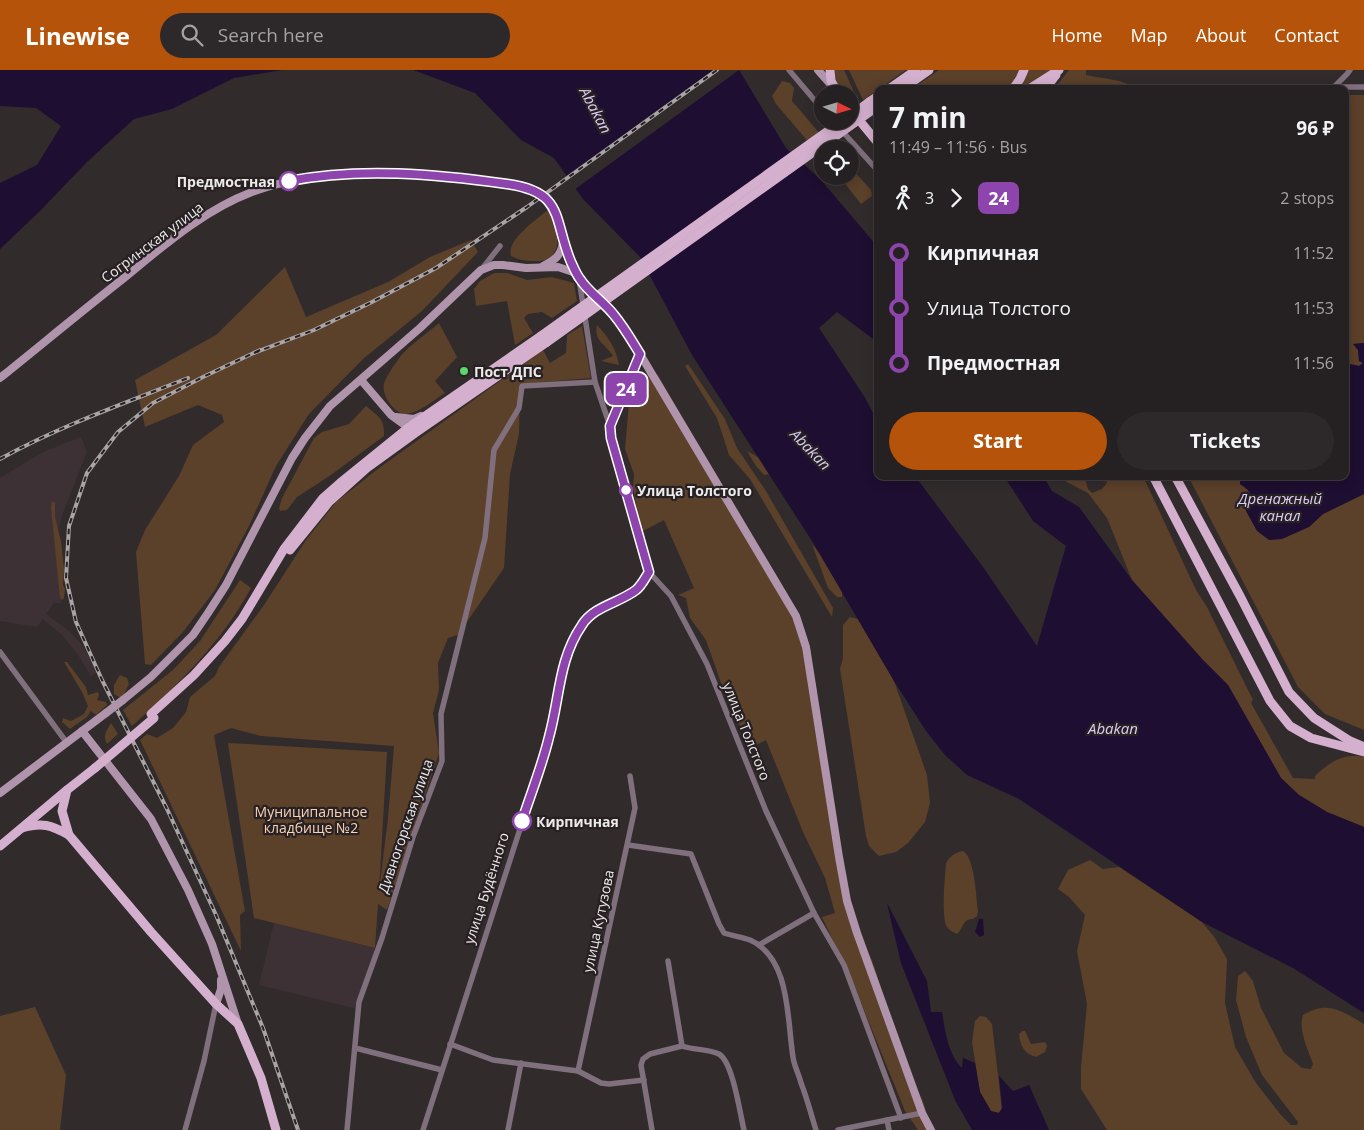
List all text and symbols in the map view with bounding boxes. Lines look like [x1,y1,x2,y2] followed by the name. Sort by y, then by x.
[160,13,510,58] search box
[25,19,130,52] text: Linewise
[178,21,206,49] icon: search
[218,22,324,48] text: Search here
[1052,23,1102,47] text: Home
[1130,23,1168,47] text: Map
[1196,23,1246,47] text: About
[1274,23,1339,47] text: Contact
[575,82,617,137] water label: Abakan
[814,85,859,130] north arrow
[814,85,859,185] map controls
[889,98,967,136] text: 7 min
[1296,115,1334,141] text: 96 ₽
[889,136,1027,158] text: 11:49 – 11:56 · Bus
[814,140,859,185] button: locate
[279,171,299,191] marker: Предмостная
[177,172,275,191] place label: Предмостная
[889,184,917,212] icon: walk
[942,184,970,212] icon: forward
[988,186,1009,210] text: 24
[925,187,934,209] text: 3
[1280,187,1334,209] text: 2 stops
[97,197,207,287] street label: Согринская улица
[927,240,1039,266] text: Кирпичная
[1293,242,1334,264] text: 11:52
[927,295,1071,321] text: Улица Толстого
[1293,297,1334,319] text: 11:53
[927,350,1060,376] text: Предмостная
[1293,352,1334,374] text: 11:56
[474,362,542,381] place label: Пост ДПС
[458,365,470,377] marker: Пост ДПС
[604,373,648,405] line badge: 24
[616,377,636,401] text: 24
[889,412,1107,470] button: Start
[1117,412,1334,470] button: Tickets
[786,423,836,474] water label: Abakan
[637,481,752,500] place label: Улица Толстого
[619,483,633,497] marker: Улица Толстого
[1236,488,1322,525] water label: Дренажный канал
[719,679,775,783] street label: улица Толстого
[1087,718,1138,738] water label: Abakan
[373,757,437,895] street label: Дивногорская улица
[255,802,368,837] park label: Муниципальное кладбище №2
[512,811,532,831] marker: Кирпичная
[536,812,619,831] place label: Кирпичная
[459,830,513,946] street label: улица Будённого
[578,868,618,974] street label: улица Кутузова

